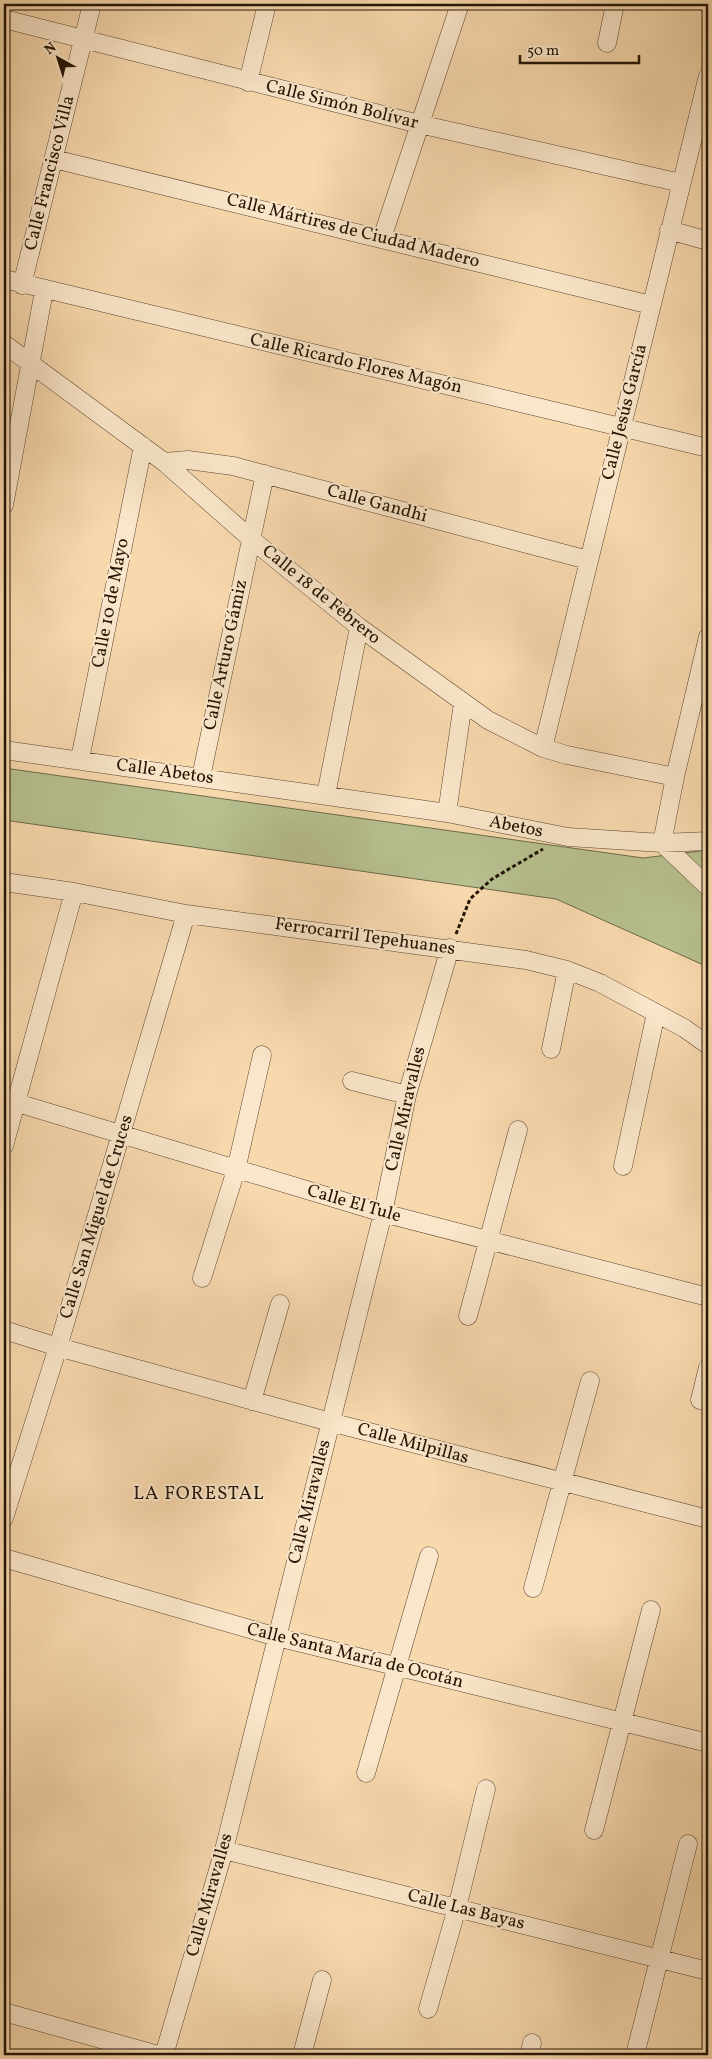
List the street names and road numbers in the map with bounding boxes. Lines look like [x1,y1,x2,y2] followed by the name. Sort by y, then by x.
[263,74,421,136] street label: Calle Simón Bolívar
[19,93,81,253] street label: Calle Francisco Villa
[224,187,482,275] street label: Calle Mártires de Ciudad Madero
[248,327,465,401] street label: Calle Ricardo Flores Magón
[596,341,654,483] street label: Calle Jesús García
[324,479,430,529] street label: Calle Gandhi
[86,536,136,670] street label: Calle 10 de Mayo
[256,539,386,651] street label: Calle 18 de Febrero
[198,577,254,733] street label: Calle Arturo Gámiz
[115,753,215,791] street label: Calle Abetos
[487,810,545,844] street label: Abetos
[273,912,457,962] street label: Ferrocarril Tepehuanes
[380,1044,432,1174] street label: Calle Miravalles
[54,1112,140,1322] street label: Calle San Miguel de Cruces
[304,1179,404,1229] street label: Calle El Tule
[355,1417,471,1471] street label: Calle Milpillas
[282,1437,338,1567] street label: Calle Miravalles
[244,1617,466,1695] street label: Calle Santa María de Ocotán
[180,1830,240,1960] street label: Calle Miravalles
[405,1883,527,1937] street label: Calle Las Bayas

